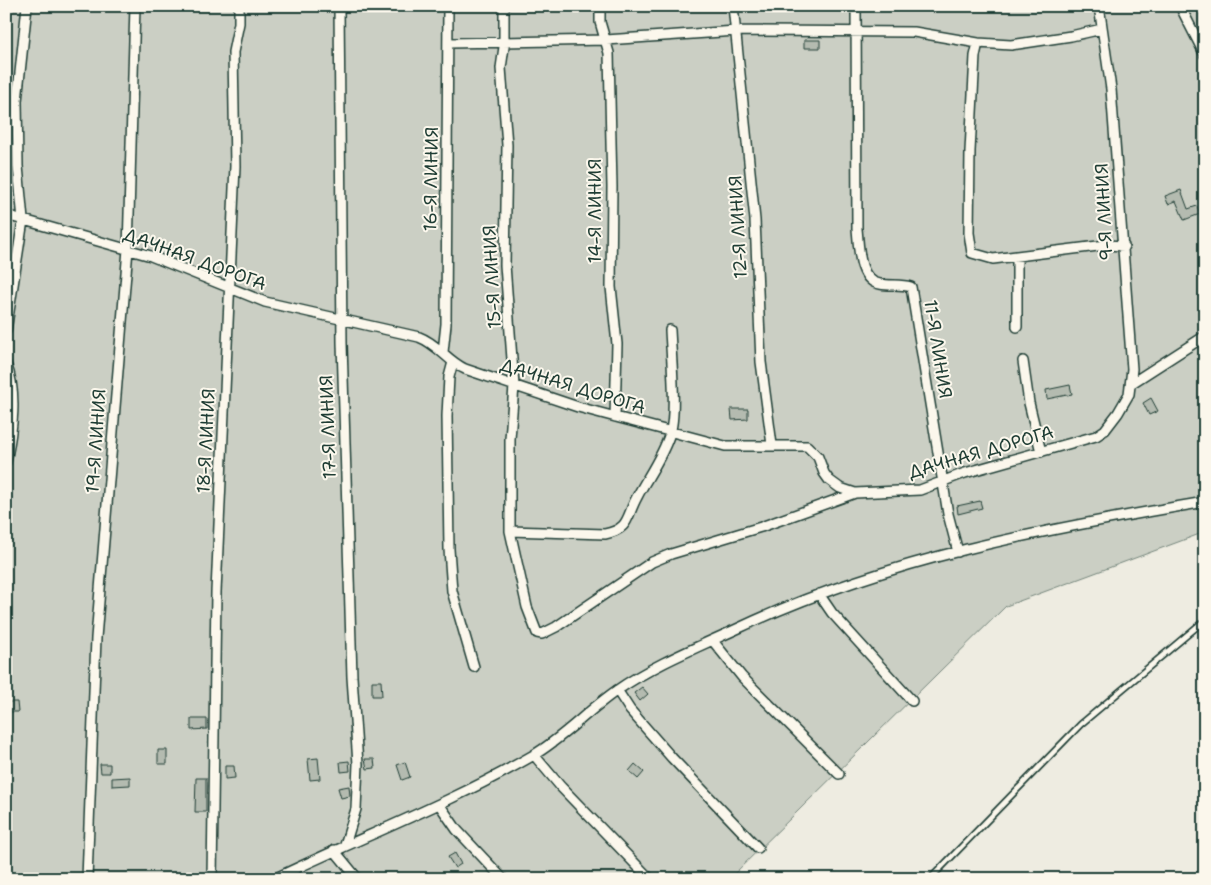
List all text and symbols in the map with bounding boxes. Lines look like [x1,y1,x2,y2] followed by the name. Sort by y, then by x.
[418,126,444,232] street label: 16-Я ЛИНИЯ
[583,158,607,264] street label: 14-Я ЛИНИЯ
[1089,162,1119,262] street label: 9-Я ЛИНИЯ
[723,175,753,279] street label: 12-Я ЛИНИЯ
[120,222,270,296] street label: ДАЧНАЯ ДОРОГА
[477,224,507,330] street label: 15-Я ЛИНИЯ
[918,298,958,400] street label: 11-Я ЛИНИЯ
[498,353,648,419] street label: ДАЧНАЯ ДОРОГА
[314,374,342,480] street label: 17-Я ЛИНИЯ
[80,388,112,494] street label: 19-Я ЛИНИЯ
[191,388,221,494] street label: 18-Я ЛИНИЯ
[905,420,1057,484] street label: ДАЧНАЯ ДОРОГА

